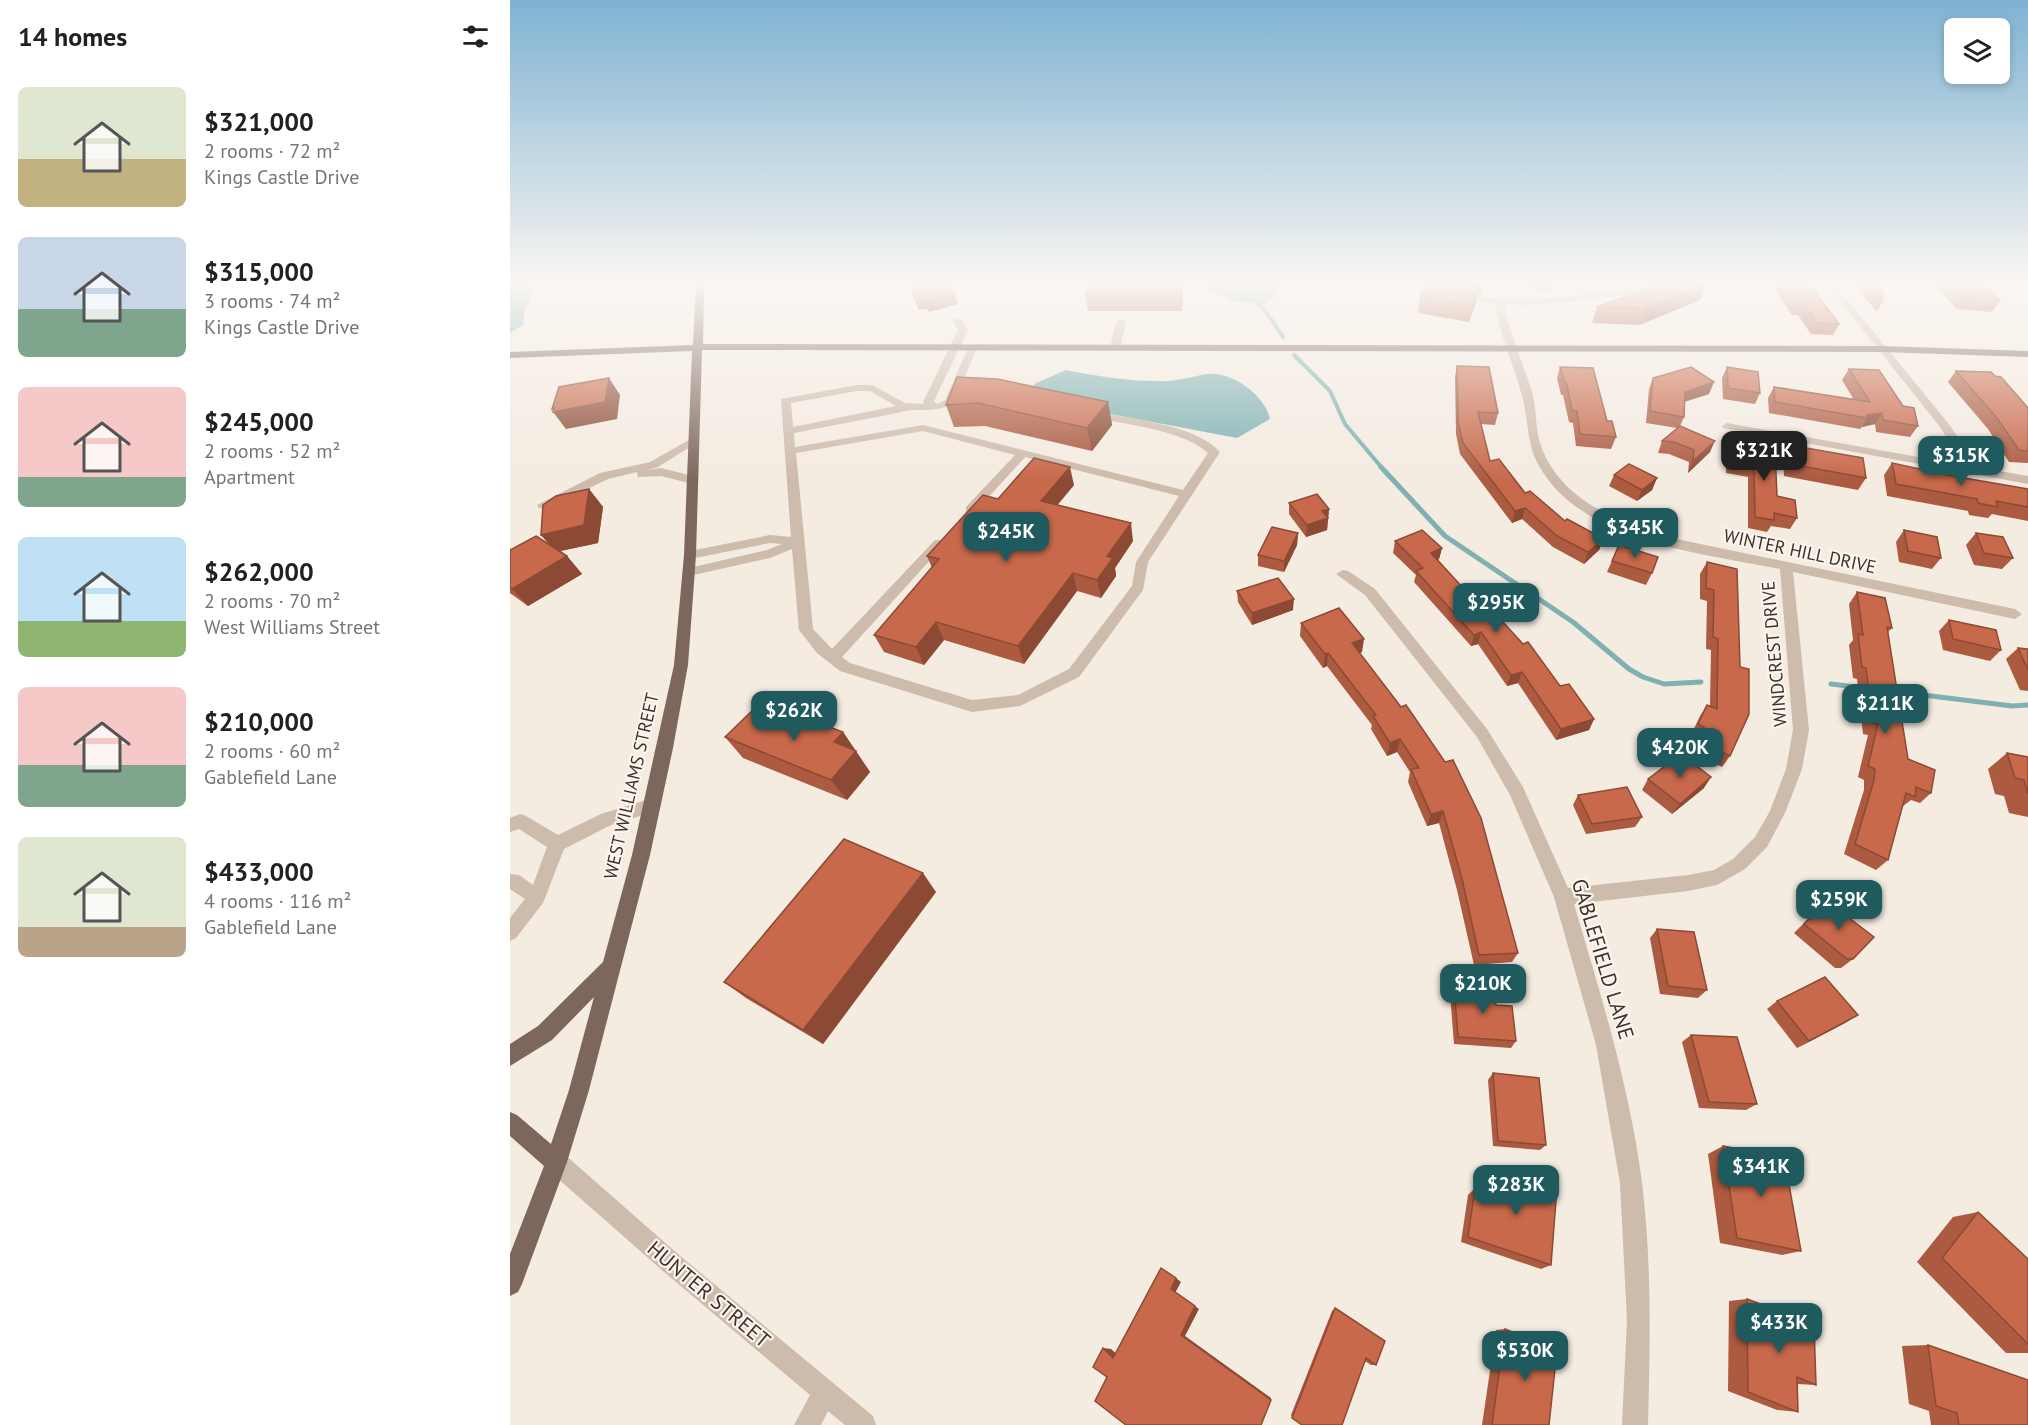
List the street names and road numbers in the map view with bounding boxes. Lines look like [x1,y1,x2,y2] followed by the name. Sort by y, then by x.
[1722,524,1878,578] street label: WINTER HILL DRIVE
[1756,580,1792,728] street label: WINDCREST DRIVE
[598,691,664,881] street label: WEST WILLIAMS STREET
[1566,875,1640,1043] street label: GABLEFIELD LANE
[642,1235,776,1354] street label: HUNTER STREET

